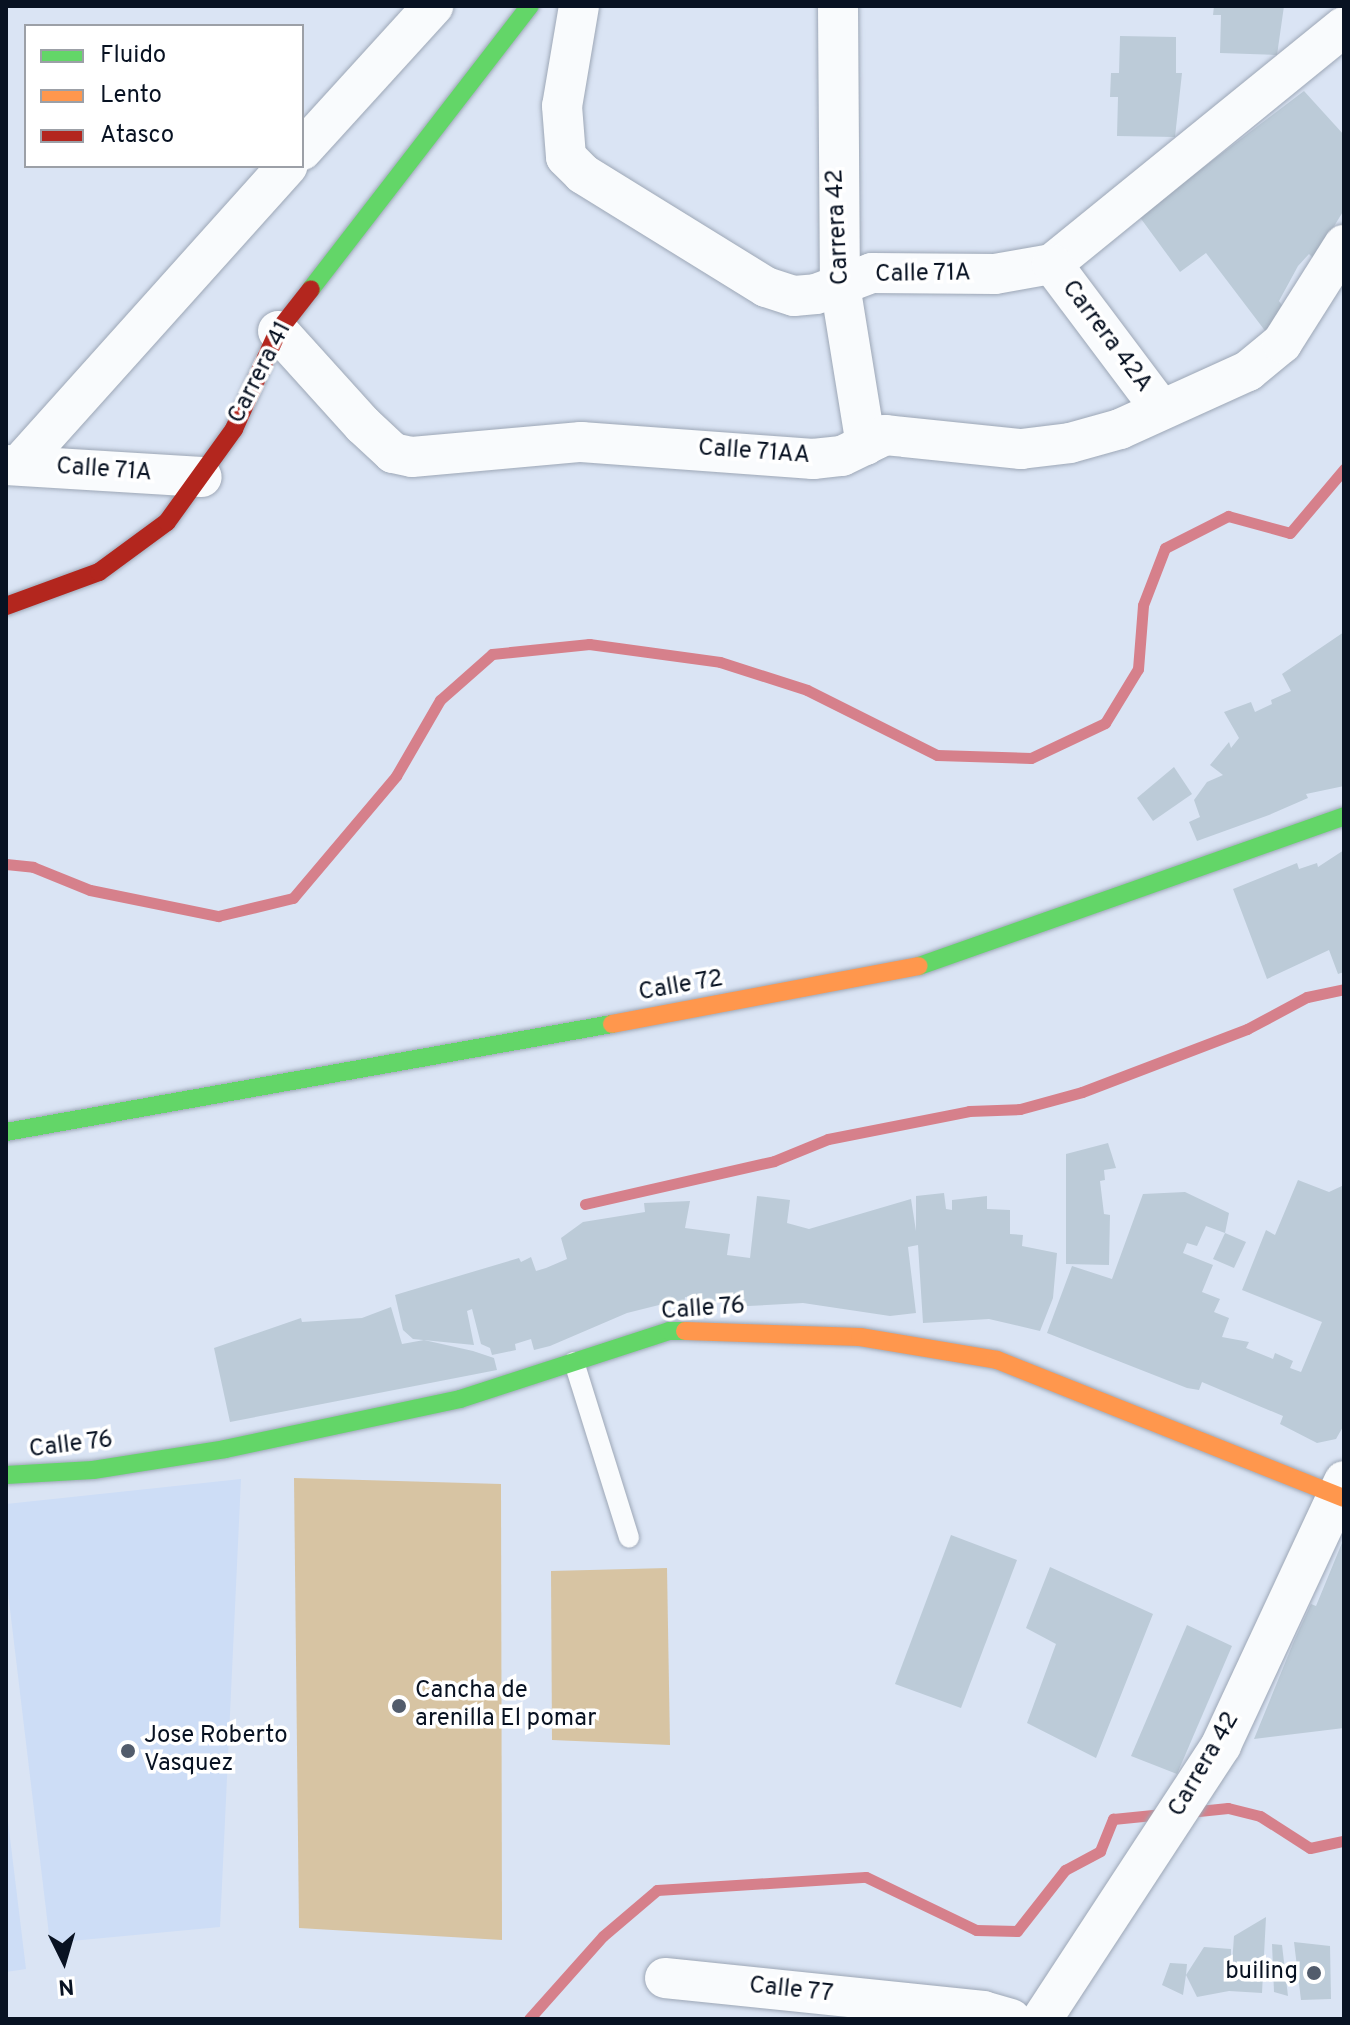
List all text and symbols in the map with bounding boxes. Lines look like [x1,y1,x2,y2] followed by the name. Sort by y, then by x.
[24,24,304,168] legend
[100,41,166,71] text: Fluido
[100,81,162,111] text: Lento
[100,121,174,151] text: Atasco
[822,168,856,286] street label: Carrera 42
[874,260,972,290] street label: Calle 71A
[1055,275,1157,399] street label: Carrera 42A
[223,317,299,429] street label: Carrera 41
[697,435,811,471] street label: Calle 71AA
[55,453,153,489] street label: Calle 71A
[636,965,726,1009] street label: Calle 72
[660,1293,746,1327] street label: Calle 76
[27,1427,115,1465] street label: Calle 76
[415,1678,597,1734] place label: Cancha de arenilla El pomar
[390,1697,408,1715] marker: Cancha de arenilla El pomar
[1163,1707,1247,1823] street label: Carrera 42
[144,1723,288,1779] place label: Jose Roberto Vasquez
[119,1742,137,1760] marker: Jose Roberto Vasquez
[24,1921,104,2001] north arrow
[1225,1959,1298,1987] place label: builing
[1305,1964,1323,1982] marker: builing
[57,1971,75,2000] text: N
[747,1972,835,2010] street label: Calle 77

